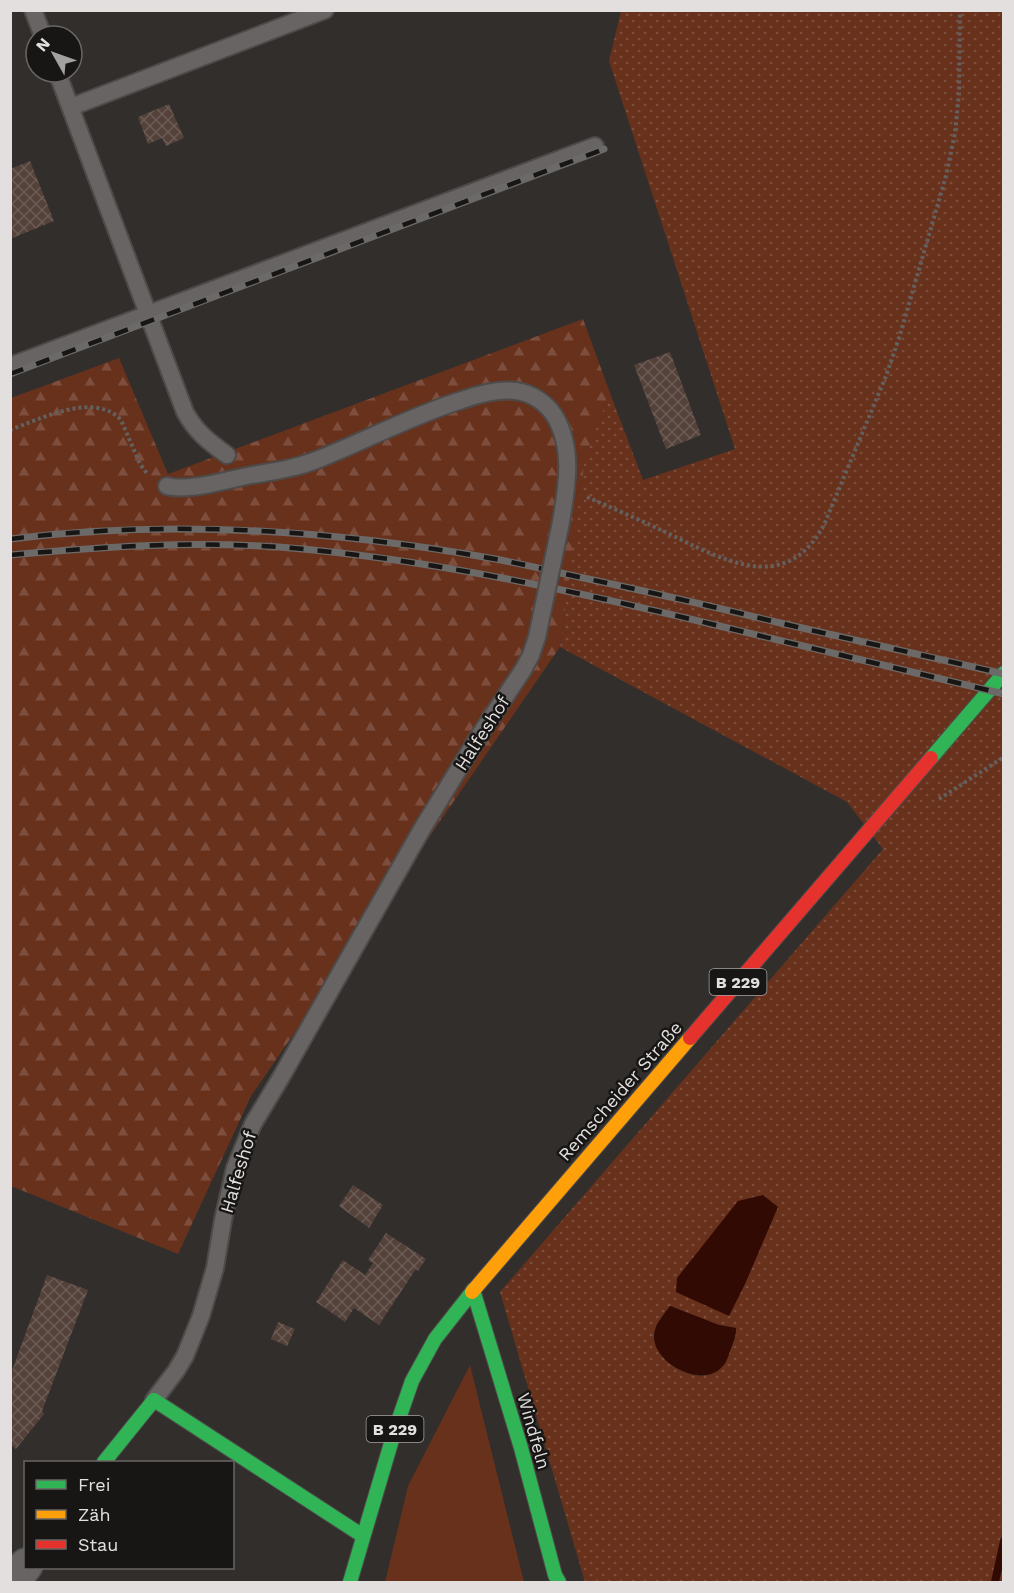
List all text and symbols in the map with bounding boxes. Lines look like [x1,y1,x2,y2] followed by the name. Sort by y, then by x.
[24,24,84,84] north arrow
[32,34,54,55] text: N
[450,692,514,774] street label: Halfeshof
[710,969,766,995] road number: B 229
[554,1017,686,1165] street label: Remscheider Straße
[216,1129,260,1215] street label: Halfeshof
[513,1390,555,1472] street label: Windfeln
[366,1416,424,1442] road number: B 229
[24,1461,234,1569] legend
[78,1474,110,1495] text: Frei
[78,1504,111,1525] text: Zäh
[78,1534,118,1555] text: Stau

